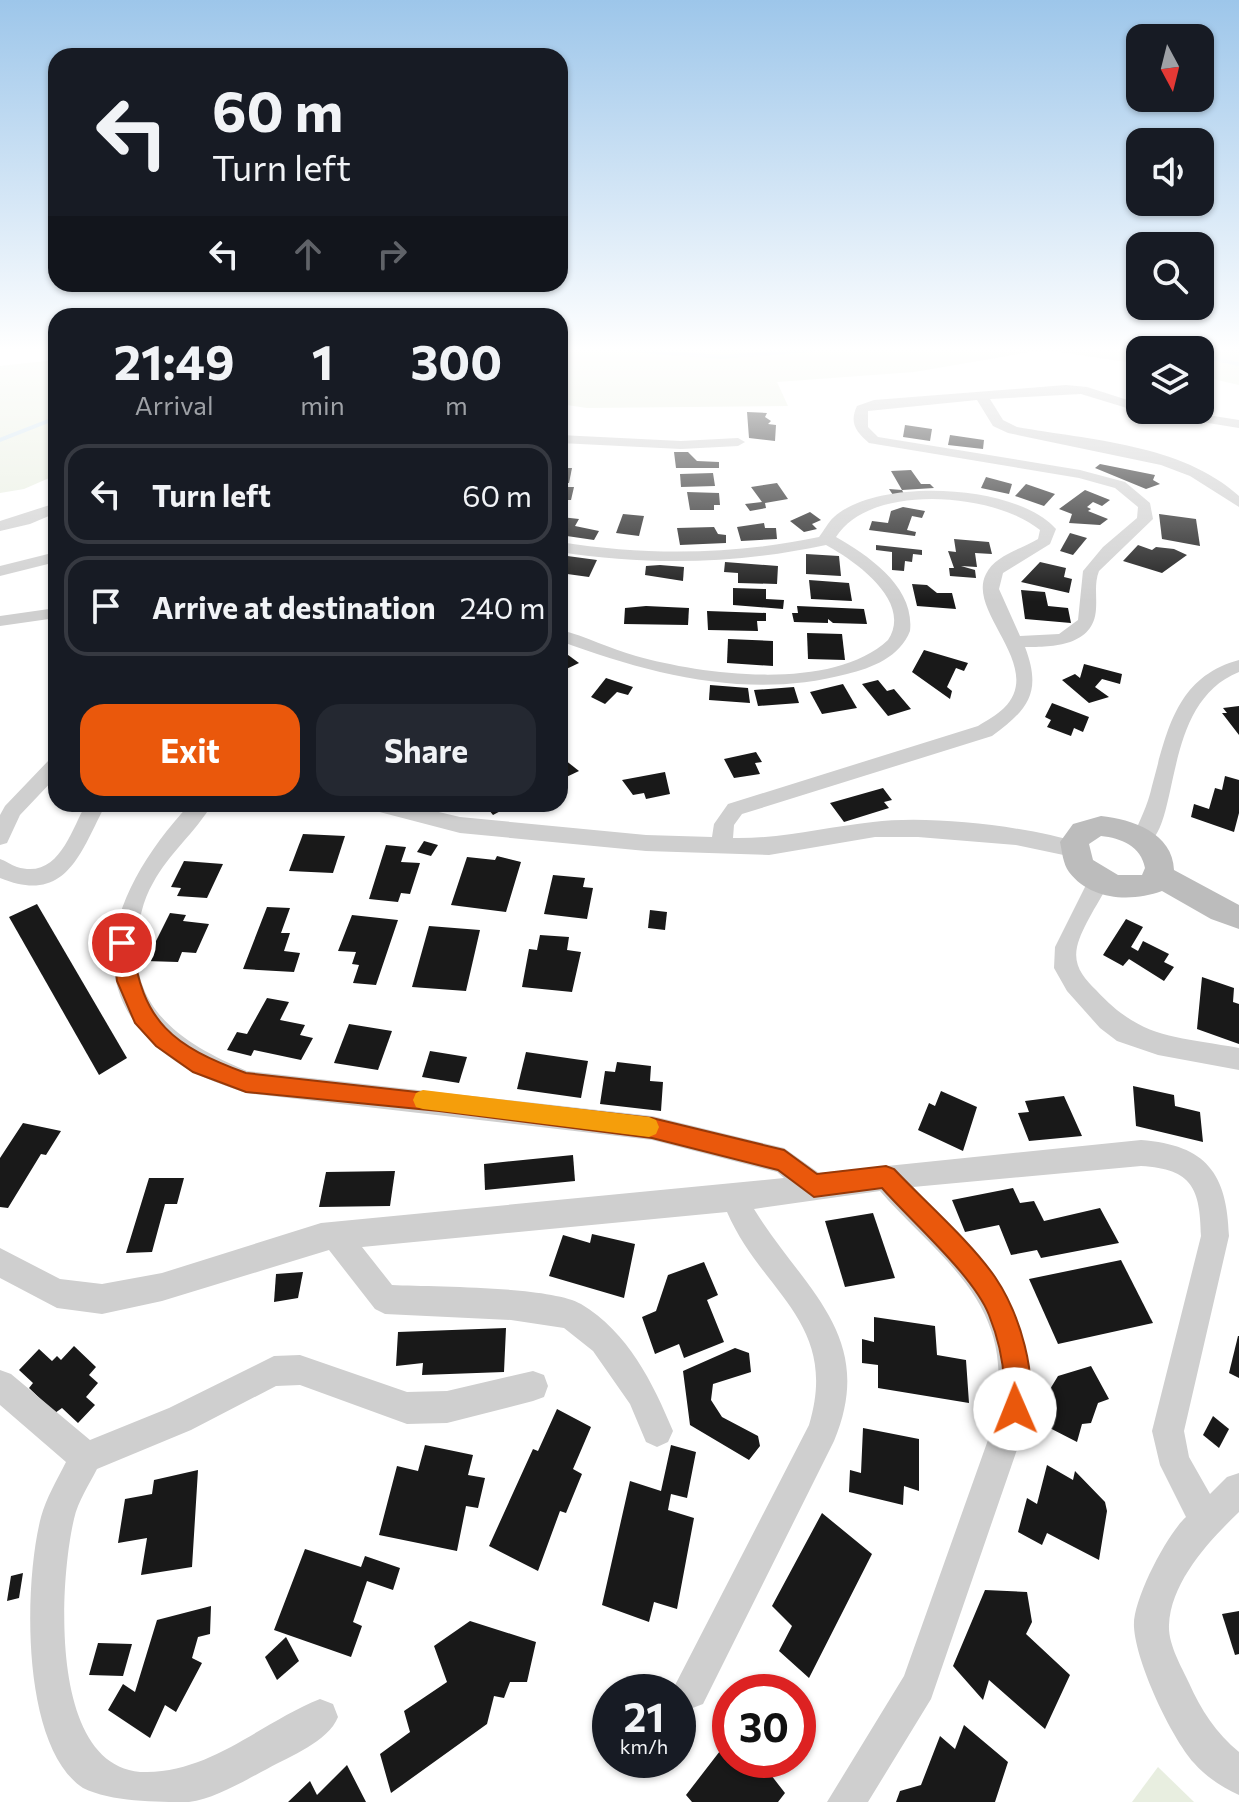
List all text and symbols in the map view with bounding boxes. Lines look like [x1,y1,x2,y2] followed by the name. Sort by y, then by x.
[1126,24,1214,112] north arrow
[1126,24,1214,424] map controls
[212,75,343,144] text: 60 m
[80,80,184,184] icon: left
[1126,128,1214,216] button: sound
[212,144,351,188] text: Turn left
[202,232,246,276] icon: left
[286,232,330,276] icon: ahead
[370,232,414,276] icon: right
[1126,232,1214,320] button: search
[114,331,235,390] text: 21:49
[312,331,333,390] text: 1
[410,331,502,390] text: 300
[1126,336,1214,424] button: layers
[135,389,214,420] text: Arrival
[300,389,345,420] text: min
[445,389,468,420] text: m
[84,472,128,516] icon: left
[152,476,271,513] text: Turn left
[462,476,532,513] text: 60 m
[84,584,128,628] icon: arrive
[152,588,436,625] text: Arrive at destination
[460,588,545,625] text: 240 m
[80,704,300,796] button: Exit
[316,704,536,796] button: Share
[88,909,156,977] pin
[100,921,144,965] icon: arrive
[973,1367,1057,1451] position arrow
[712,1674,816,1778] speed limit sign: 30
[624,1691,664,1740] text: 21
[620,1734,668,1758] text: km/h

